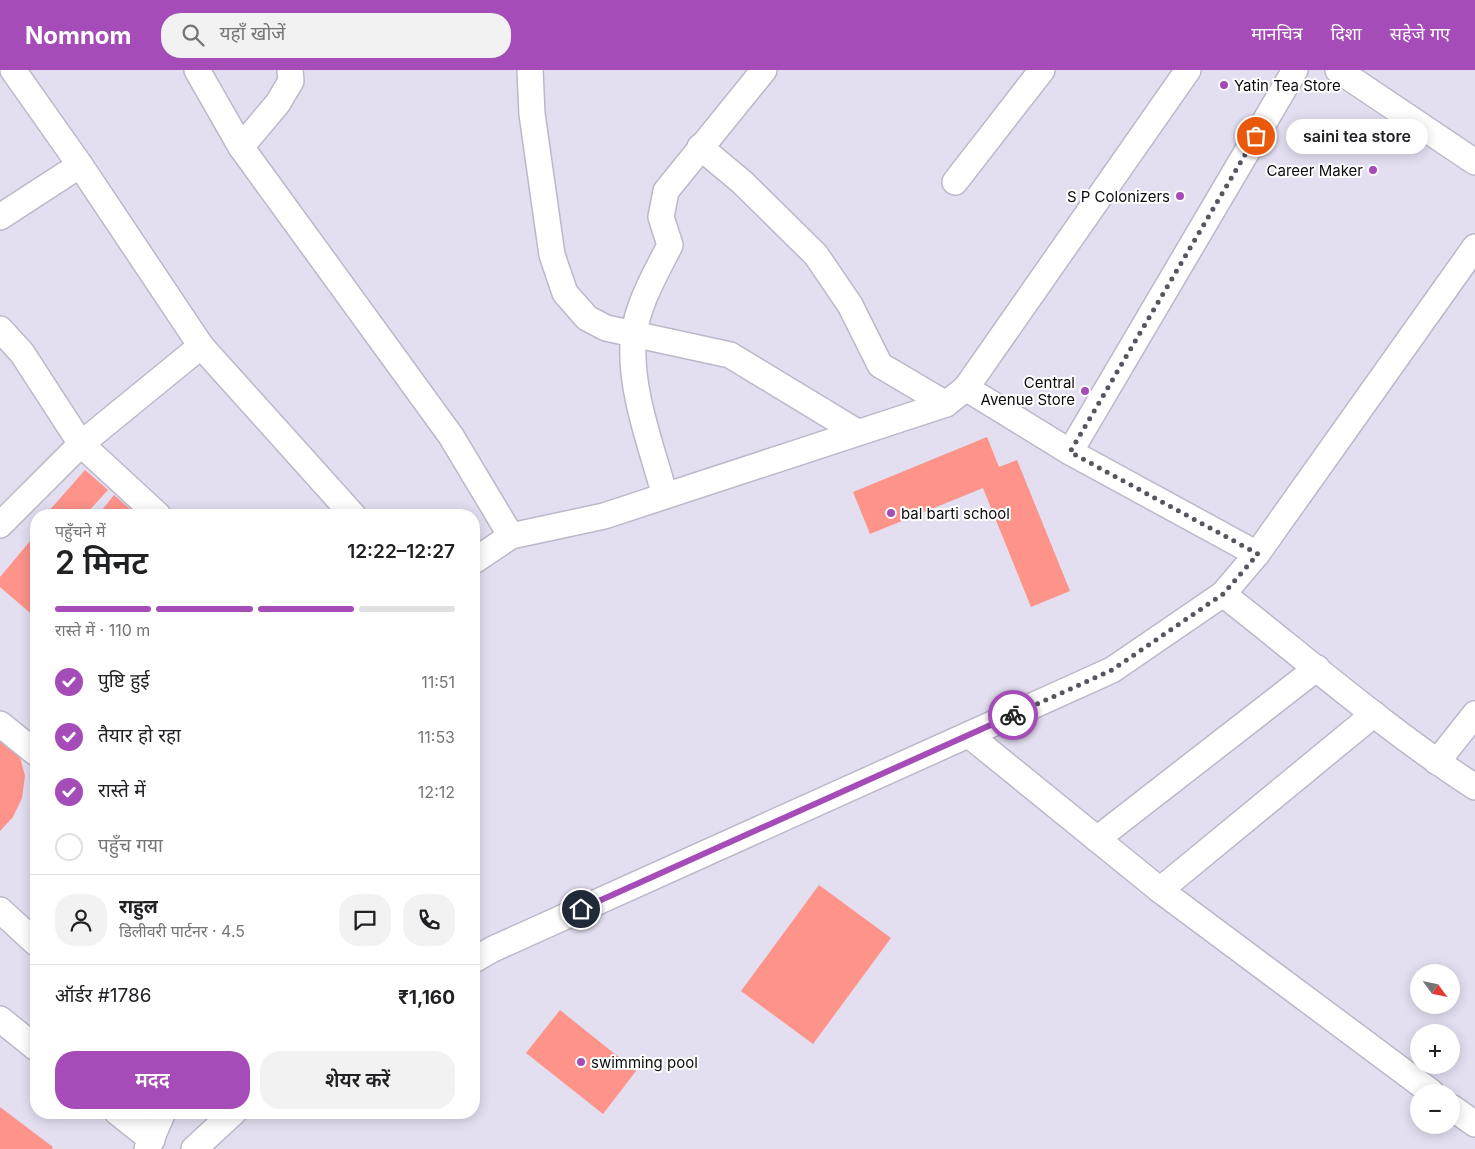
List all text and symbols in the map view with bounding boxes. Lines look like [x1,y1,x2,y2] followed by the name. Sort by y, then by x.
[161,13,511,58] search box
[25,21,131,50] text: Nomnom
[179,21,207,49] icon: search
[219,22,285,45] text: यहाँ खोजें
[1251,23,1303,44] text: मानचित्र
[1331,23,1362,44] text: दिशा
[1390,23,1450,44] text: सहेजे गए
[1234,76,1341,95] place label: Yatin Tea Store
[1218,79,1230,91] marker: Yatin Tea Store
[1235,115,1277,157] pin
[1286,118,1428,154] callout: saini tea store
[1242,122,1270,150] icon: bag
[1303,126,1411,146] text: saini tea store
[1267,161,1363,180] place label: Career Maker
[1367,164,1379,176] marker: Career Maker
[1067,187,1170,206] place label: S P Colonizers
[1174,190,1186,202] marker: S P Colonizers
[981,373,1075,409] place label: Central Avenue Store
[1079,385,1091,397] marker: Central Avenue Store
[901,504,1010,523] place label: bal barti school
[885,507,897,519] marker: bal barti school
[55,521,106,541] text: पहुँचने में
[347,540,455,563] text: 12:22–12:27
[55,543,148,582] text: 2 मिनट
[55,620,150,640] text: रास्ते में · 110 m
[55,668,83,696] icon: check
[98,669,150,692] text: पुष्टि हुई
[421,672,455,692] text: 11:51
[988,690,1038,740] courier
[999,701,1027,729] icon: bike
[55,723,83,751] icon: check
[98,724,181,747] text: तैयार हो रहा
[418,727,455,747] text: 11:53
[55,778,83,806] icon: check
[98,779,146,802] text: रास्ते में
[418,782,455,802] text: 12:12
[98,834,163,857] text: पहुँच गया
[560,888,602,930] pin
[55,894,107,946] button: person
[339,894,391,946] button: chat
[403,894,455,946] button: phone
[119,895,158,918] text: राहुल
[567,895,595,923] icon: home
[119,921,245,941] text: डिलीवरी पार्टनर · 4.5
[1410,964,1460,1014] north arrow
[1410,964,1460,1134] map controls
[55,984,152,1007] text: ऑर्डर #1786
[398,986,455,1009] text: ₹1,160
[1410,1024,1460,1074] button: +
[55,1051,250,1109] button: मदद
[260,1051,455,1109] button: शेयर करें
[591,1053,698,1072] place label: swimming pool
[575,1056,587,1068] marker: swimming pool
[1410,1084,1460,1134] button: −

